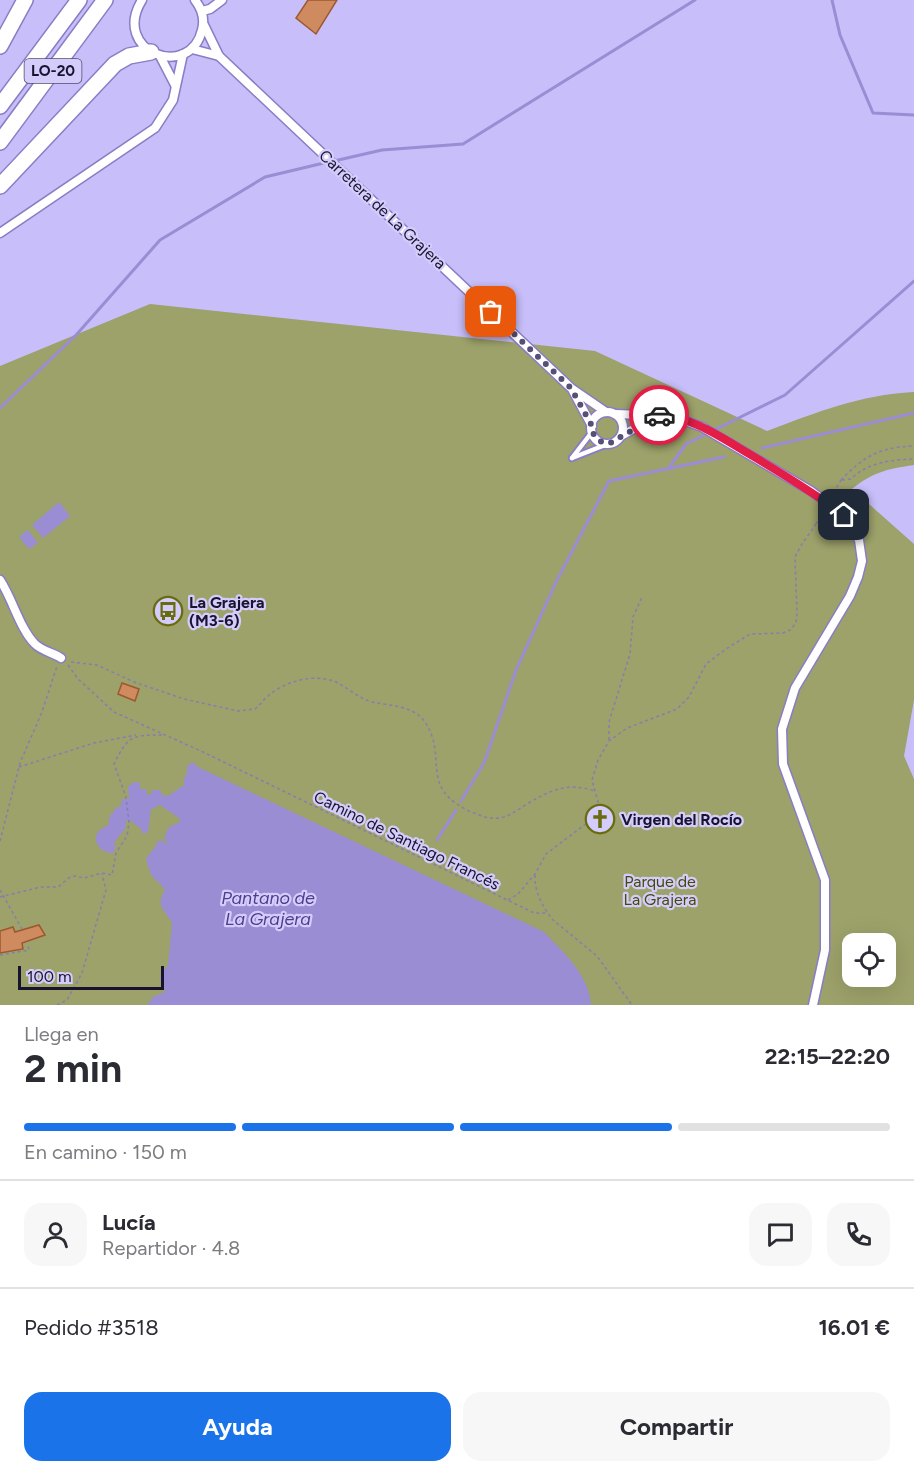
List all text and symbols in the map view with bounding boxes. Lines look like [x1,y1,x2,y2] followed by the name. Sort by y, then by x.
[25,59,82,83] road number: LO-20
[315,146,450,273] street label: Carretera de La Grajera
[465,286,516,337] pin
[474,295,507,328] icon: bag
[629,385,689,445] courier
[643,399,676,432] icon: car
[818,489,869,540] pin
[827,498,860,531] icon: home
[189,593,265,630] place label: La Grajera (M3-6)
[152,595,184,627] bus stop icon: La Grajera (M3-6)
[311,787,503,894] street label: Camino de Santiago Francés
[584,803,616,835] church icon: Virgen del Rocío
[621,810,742,829] place label: Virgen del Rocío
[624,872,696,909] park label: Parque de La Grajera
[221,887,315,930] water label: Pantano de La Grajera
[842,933,896,987] map controls
[842,933,896,987] button: locate
[18,963,164,990] scale bar
[27,967,72,986] text: 100 m
[24,1022,99,1046] text: Llega en
[765,1043,890,1070] text: 22:15–22:20
[24,1045,122,1092] text: 2 min
[24,1140,187,1164] text: En camino · 150 m
[24,1203,87,1266] button: person
[749,1203,812,1266] button: chat
[827,1203,890,1266] button: phone
[102,1209,156,1236] text: Lucía
[102,1236,240,1260] text: Repartidor · 4.8
[24,1314,159,1341] text: Pedido #3518
[818,1314,890,1341] text: 16.01 €
[24,1392,451,1461] button: Ayuda
[463,1392,890,1461] button: Compartir

